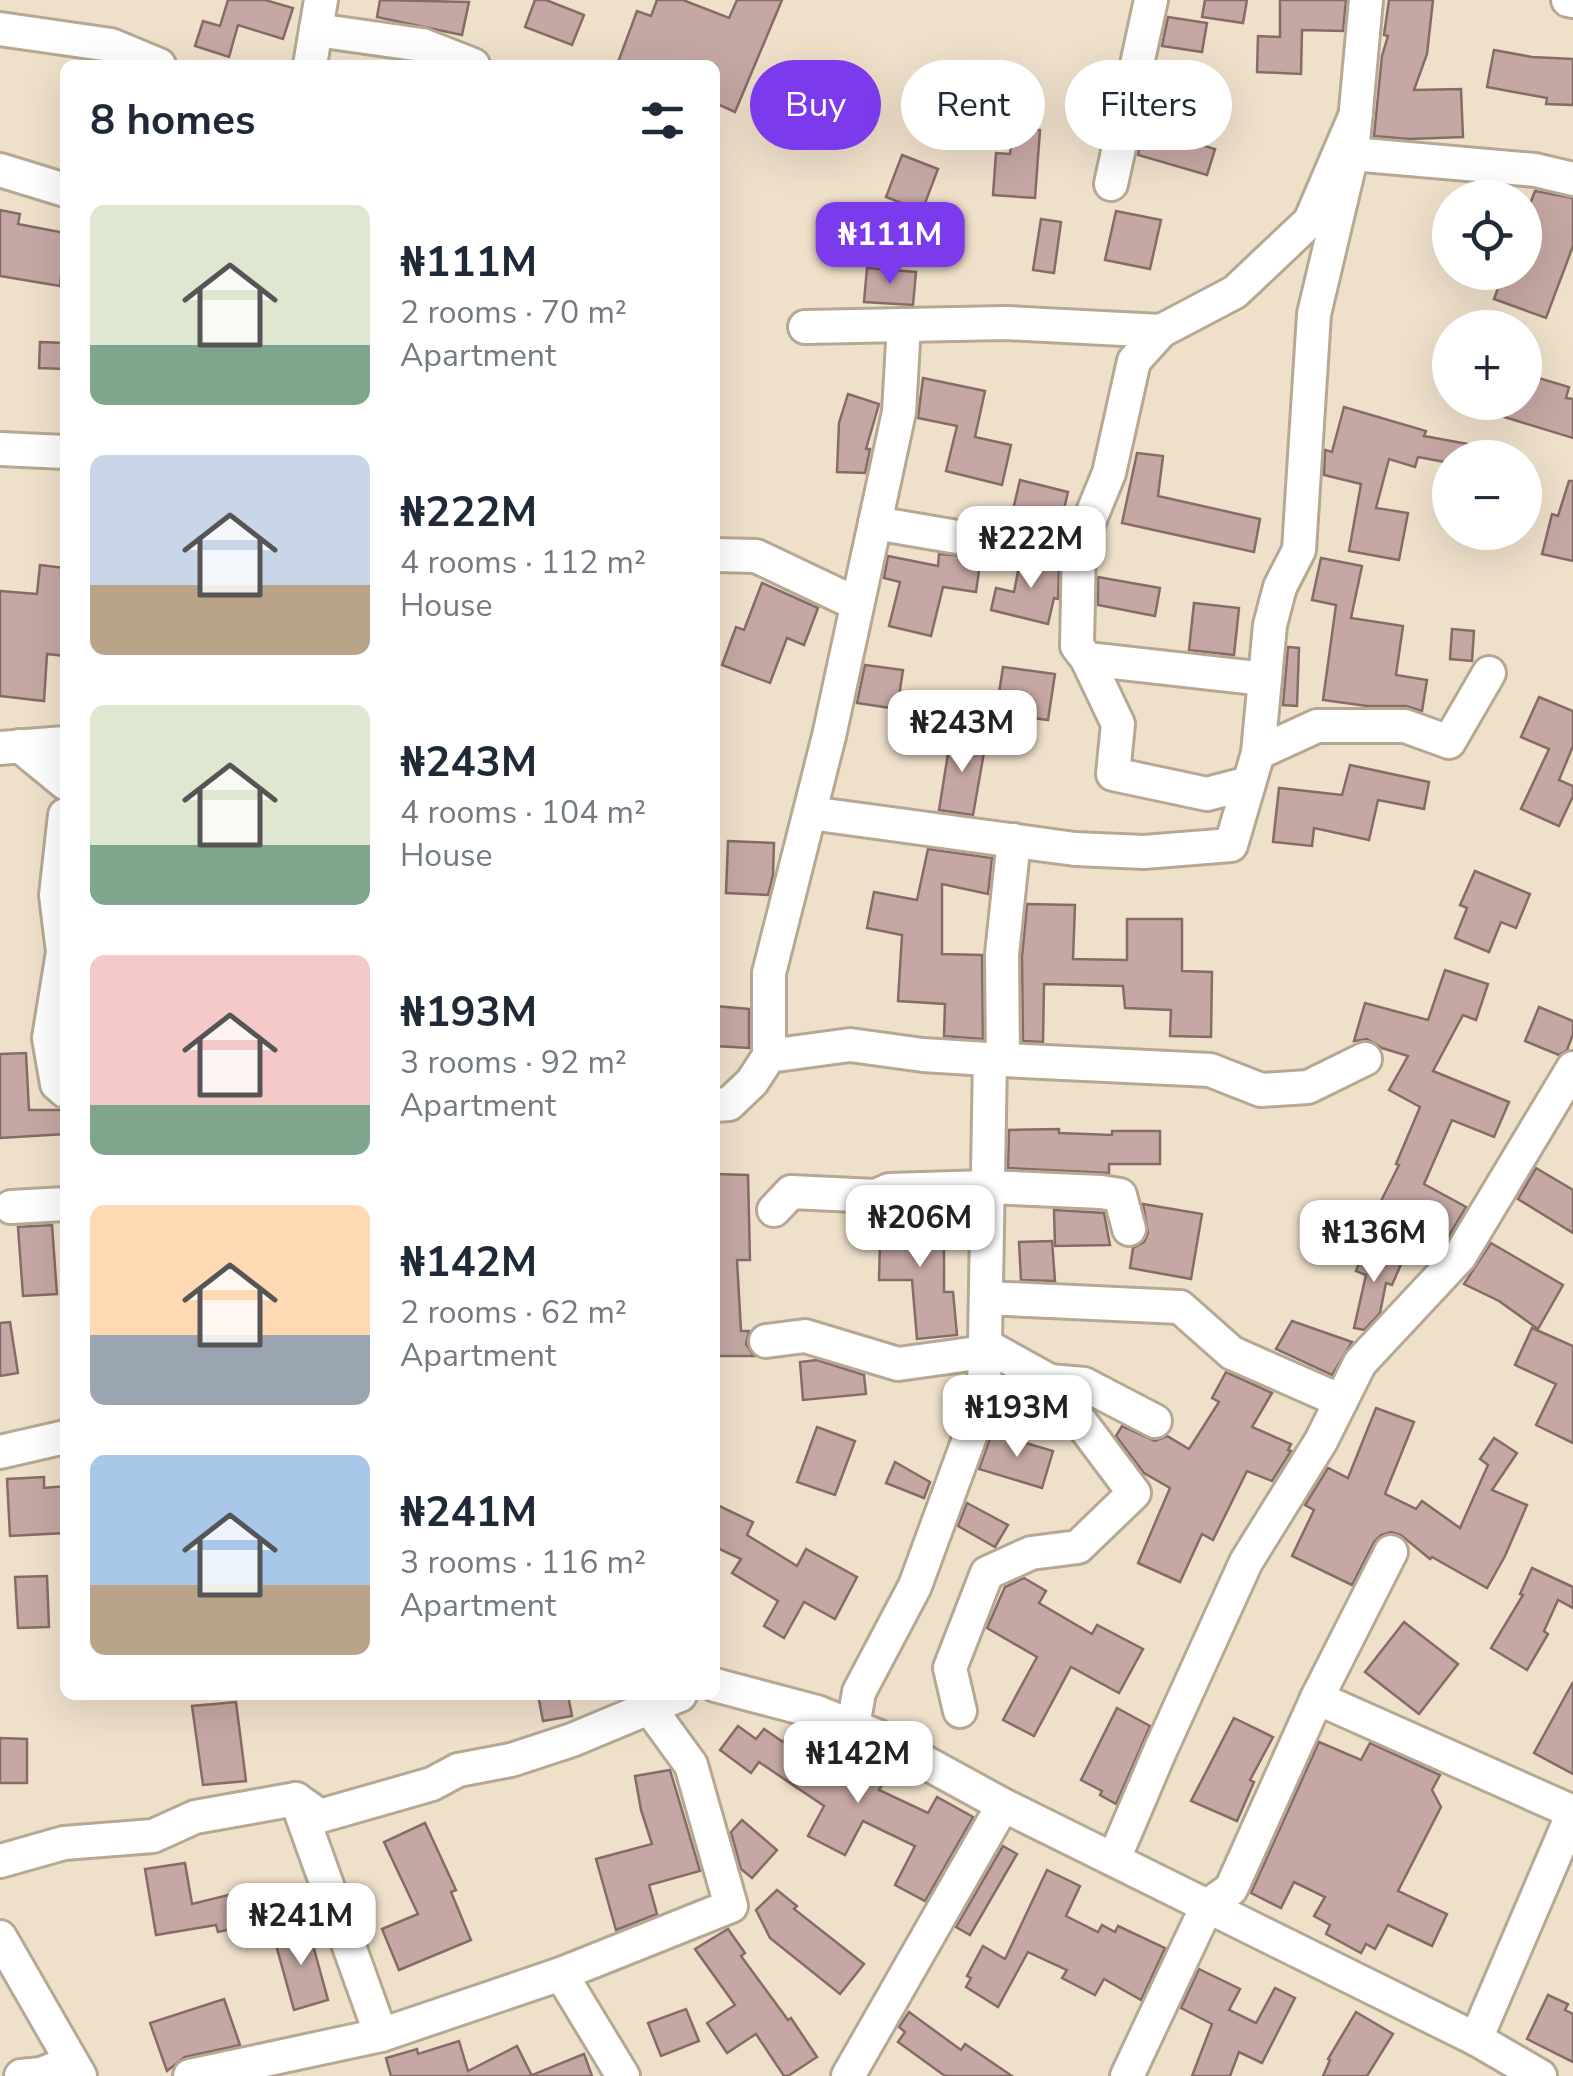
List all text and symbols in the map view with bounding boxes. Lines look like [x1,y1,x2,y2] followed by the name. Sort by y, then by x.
[750,60,881,150] chip: Buy
[901,60,1045,150] chip: Rent
[1065,60,1232,150] chip: Filters
[90,92,255,149] text: 8 homes
[635,93,690,148] icon: filters
[1432,180,1542,550] map controls
[1432,180,1542,290] button: locate
[820,202,960,287] pin: ₦111M
[838,213,942,256] text: ₦111M
[400,234,537,291] text: ₦111M
[170,245,290,365] icon: home
[400,291,627,334] text: 2 rooms · 70 m²
[1432,310,1542,420] button: +
[400,334,556,377] text: Apartment
[1432,440,1542,550] button: −
[400,484,537,541] text: ₦222M
[170,495,290,615] icon: home
[961,506,1101,591] pin: ₦222M
[979,517,1083,560] text: ₦222M
[400,541,646,584] text: 4 rooms · 112 m²
[400,584,493,627] text: House
[892,690,1032,775] pin: ₦243M
[910,701,1014,744] text: ₦243M
[400,734,537,791] text: ₦243M
[170,745,290,865] icon: home
[400,791,646,834] text: 4 rooms · 104 m²
[400,834,493,877] text: House
[400,984,537,1041] text: ₦193M
[170,995,290,1115] icon: home
[400,1041,627,1084] text: 3 rooms · 92 m²
[400,1084,556,1127] text: Apartment
[850,1185,990,1270] pin: ₦206M
[868,1196,972,1239] text: ₦206M
[1304,1200,1444,1285] pin: ₦136M
[1322,1211,1426,1254] text: ₦136M
[400,1234,537,1291] text: ₦142M
[170,1245,290,1365] icon: home
[400,1291,627,1334] text: 2 rooms · 62 m²
[400,1334,556,1377] text: Apartment
[947,1375,1087,1460] pin: ₦193M
[965,1386,1069,1429] text: ₦193M
[400,1484,537,1541] text: ₦241M
[170,1495,290,1615] icon: home
[400,1541,646,1584] text: 3 rooms · 116 m²
[400,1584,556,1627] text: Apartment
[788,1721,928,1806] pin: ₦142M
[806,1732,910,1775] text: ₦142M
[231,1883,371,1968] pin: ₦241M
[249,1894,353,1937] text: ₦241M

